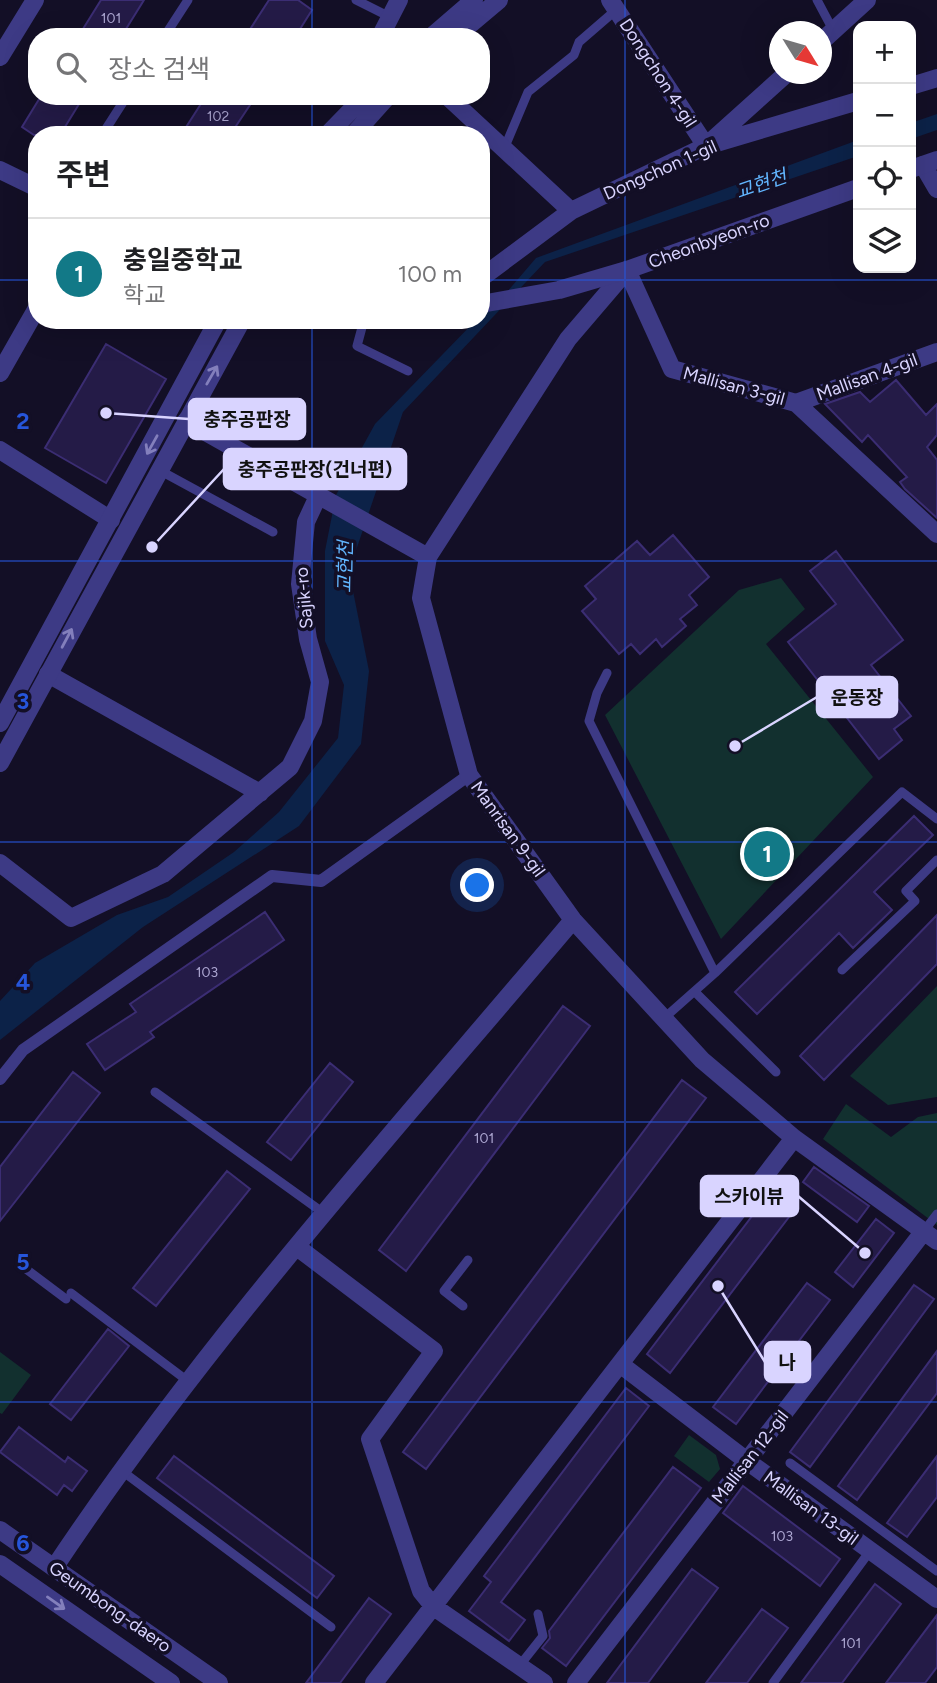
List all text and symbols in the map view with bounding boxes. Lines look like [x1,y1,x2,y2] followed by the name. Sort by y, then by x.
[101,10,121,27] house number: 101
[615,14,701,132] street label: Dongchon 4-gil
[769,21,832,84] north arrow
[853,21,916,273] map controls
[853,21,916,84] button: +
[28,28,490,105] search box
[52,48,90,86] icon: search
[108,53,210,85] text: 장소 검색
[853,84,916,147] button: −
[207,108,229,125] house number: 102
[600,135,720,205] street label: Dongchon 1-gil
[853,147,916,210] button: locate
[56,156,111,193] text: 주변
[732,164,791,203] water label: 교현천
[645,209,773,273] street label: Cheonbyeon-ro
[853,210,916,273] button: layers
[123,244,243,276] text: 충일중학교
[74,260,84,288] text: 1
[398,260,462,288] text: 100 m
[123,281,165,309] text: 학교
[813,349,921,405] street label: Mallisan 4-gil
[681,362,787,410] street label: Mallisan 3-gil
[205,365,219,385] one-way arrow
[189,399,305,439] callout: 충주공판장
[16,407,30,435] text: 2
[203,408,291,431] text: 충주공판장
[144,435,158,455] one-way arrow
[224,449,406,489] callout: 충주공판장(건너편)
[238,458,392,481] text: 충주공판장(건너편)
[333,539,357,593] water label: 교현천
[290,566,318,630] street label: Sajik-ro
[61,628,74,649] one-way arrow
[817,677,897,717] callout: 운동장
[831,686,883,709] text: 운동장
[17,687,29,715] text: 3
[466,777,550,881] street label: Manrisan 9-gil
[744,828,790,880] pin: 1
[460,868,494,902] your location
[196,964,218,981] house number: 103
[16,968,30,996] text: 4
[474,1130,494,1147] house number: 101
[701,1176,798,1216] callout: 스카이뷰
[714,1185,784,1208] text: 스카이뷰
[16,1248,30,1276] text: 5
[765,1342,810,1382] callout: 나
[778,1351,796,1374] text: 나
[707,1406,793,1508] street label: Mallisan 12-gil
[759,1466,863,1550] street label: Mallisan 13-gil
[771,1528,793,1545] house number: 103
[16,1529,30,1557] text: 6
[45,1557,175,1657] street label: Geumbong-daero
[46,1596,65,1610] one-way arrow
[841,1635,861,1652] house number: 101

